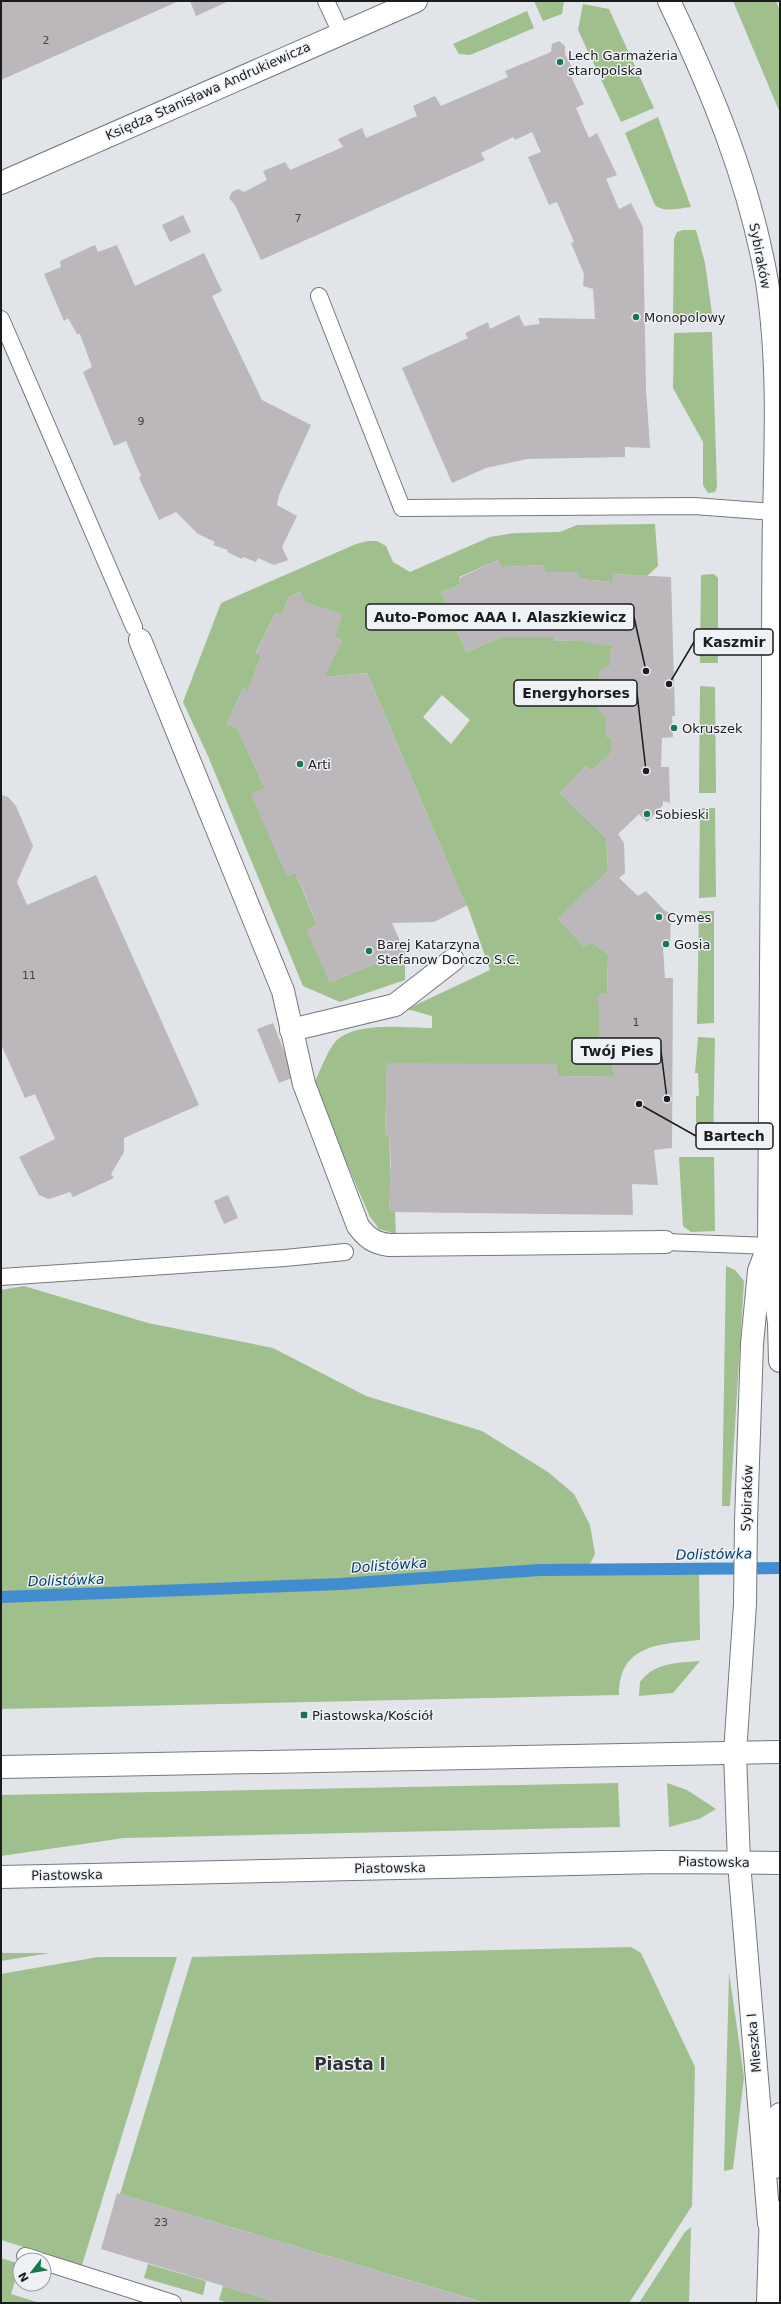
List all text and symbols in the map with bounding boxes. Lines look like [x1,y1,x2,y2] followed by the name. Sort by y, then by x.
[43,34,50,47] house number: 2
[103,39,313,143] street label: Księdza Stanisława Andrukiewicza
[568,48,678,78] place label: Lech Garmażeria staropolska
[555,57,565,67] marker: Lech Garmażeria staropolska
[295,212,302,225] house number: 7
[746,222,774,291] street label: Sybiraków
[644,310,726,325] place label: Monopolowy
[631,312,641,322] marker: Monopolowy
[138,415,145,428] house number: 9
[366,604,634,630] callout: Auto-Pomoc AAA I. Alaszkiewicz
[374,609,626,625] text: Auto-Pomoc AAA I. Alaszkiewicz
[694,629,773,655] callout: Kaszmir
[702,634,766,650] text: Kaszmir
[514,680,637,706] callout: Energyhorses
[522,685,630,701] text: Energyhorses
[682,721,743,736] place label: Okruszek
[669,723,679,733] marker: Okruszek
[308,757,331,772] place label: Arti
[295,759,305,769] marker: Arti
[655,807,709,822] place label: Sobieski
[642,809,652,819] marker: Sobieski
[667,910,711,925] place label: Cymes
[654,912,664,922] marker: Cymes
[377,937,520,967] place label: Barej Katarzyna Stefanow Donczo S.C.
[674,937,710,952] place label: Gosia
[661,939,671,949] marker: Gosia
[364,946,374,956] marker: Barej Katarzyna Stefanow Donczo S.C.
[22,969,36,982] house number: 11
[633,1016,640,1029] house number: 1
[572,1038,661,1064] callout: Twój Pies
[580,1043,654,1059] text: Twój Pies
[696,1123,773,1149] callout: Bartech
[703,1128,765,1144] text: Bartech
[738,1464,756,1532] street label: Sybiraków
[676,1545,752,1563] water label: Dolistówka
[350,1554,428,1576] water label: Dolistówka
[27,1571,105,1589] water label: Dolistówka
[312,1708,433,1723] place label: Piastowska/Kościół
[299,1710,309,1720] marker: Piastowska/Kościół
[678,1854,750,1870] street label: Piastowska
[354,1860,426,1876] street label: Piastowska
[31,1867,103,1883] street label: Piastowska
[744,2013,764,2073] street label: Mieszka I
[314,2054,386,2074] district label: Piasta I
[154,2216,168,2229] house number: 23
[12,2252,52,2292] north arrow
[16,2270,32,2284] text: N

